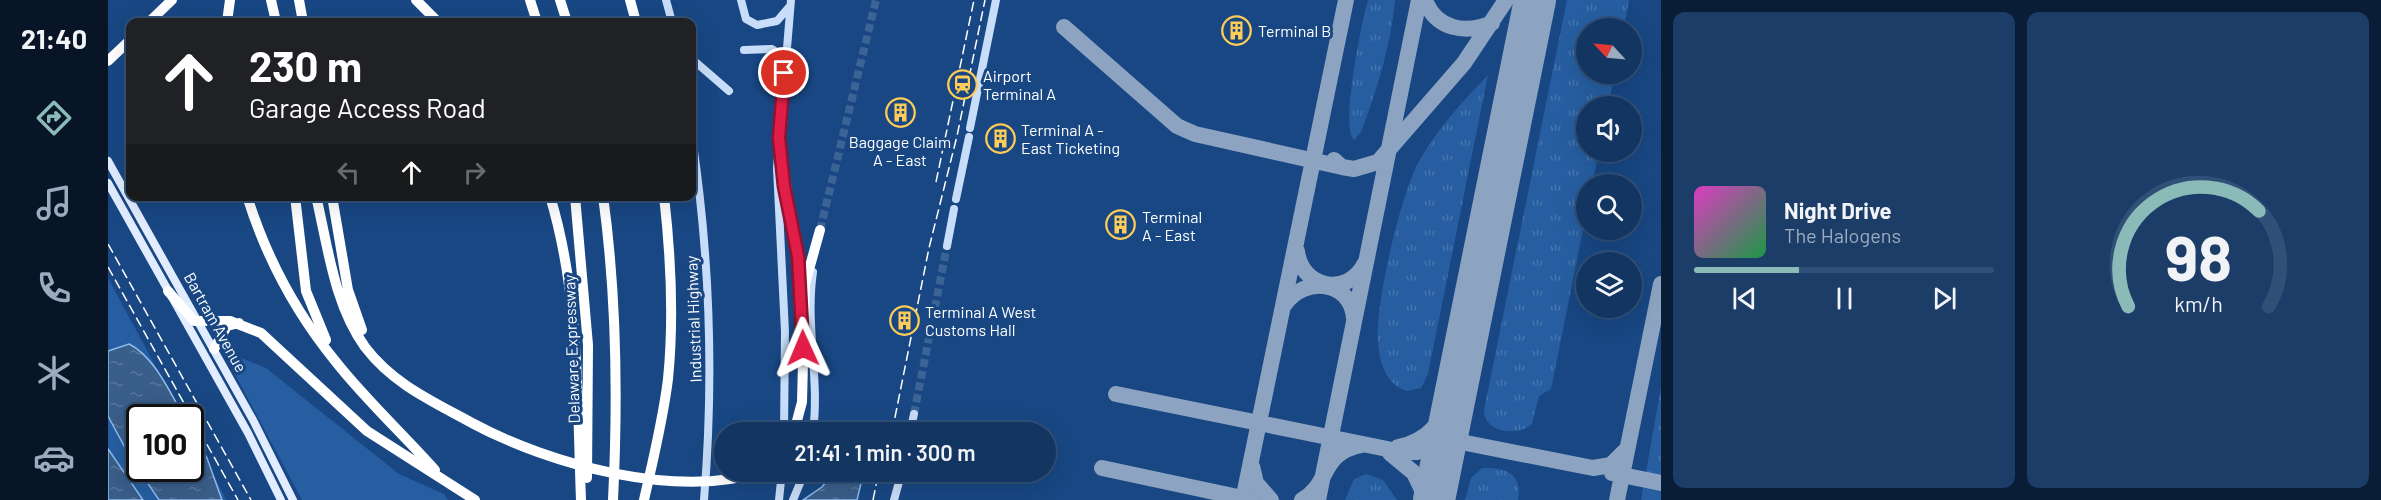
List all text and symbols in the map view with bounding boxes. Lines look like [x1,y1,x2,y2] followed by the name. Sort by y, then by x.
[1221,14,1253,46] building icon: Terminal B
[1576,18,1642,84] north arrow
[1576,18,1642,318] map controls
[1258,21,1331,40] place label: Terminal B
[21,22,87,54] text: 21:40
[249,40,362,90] text: 230 m
[150,42,228,120] icon: ahead
[758,47,809,98] pin
[767,56,800,89] icon: arrive
[983,66,1056,103] place label: Airport Terminal A
[946,68,978,100] station icon: Airport Terminal A
[249,91,486,123] text: Garage Access Road
[1576,96,1642,162] button: sound
[33,97,75,139] icon: directions
[884,97,916,129] building icon: Baggage Claim A - East
[1021,120,1120,157] place label: Terminal A - East Ticketing
[984,122,1016,154] building icon: Terminal A - East Ticketing
[849,132,951,169] place label: Baggage Claim A - East
[332,156,365,189] icon: left
[395,156,428,189] icon: ahead
[458,156,491,189] icon: right
[1576,174,1642,240] button: search
[33,182,75,224] icon: music
[1784,197,1892,223] text: Night Drive
[1142,207,1202,244] place label: Terminal A - East
[1105,209,1137,241] building icon: Terminal A - East
[2165,219,2231,293] text: 98
[1784,223,1901,247] text: The Halogens
[1576,252,1642,318] button: layers
[681,255,705,383] street label: Industrial Highway
[33,267,75,309] icon: phone
[181,269,251,375] street label: Bartram Avenue
[559,274,583,424] street label: Delaware Expressway
[1728,282,1761,315] icon: previous
[1828,282,1861,315] icon: pause
[1928,282,1961,315] icon: next
[2174,291,2222,316] text: km/h
[925,302,1036,339] place label: Terminal A West Customs Hall
[888,304,920,336] building icon: Terminal A West Customs Hall
[771,316,835,380] position arrow
[33,352,75,394] icon: climate
[126,404,204,482] speed limit sign: 100
[33,437,75,479] icon: car
[795,439,975,465] text: 21:41 · 1 min · 300 m

